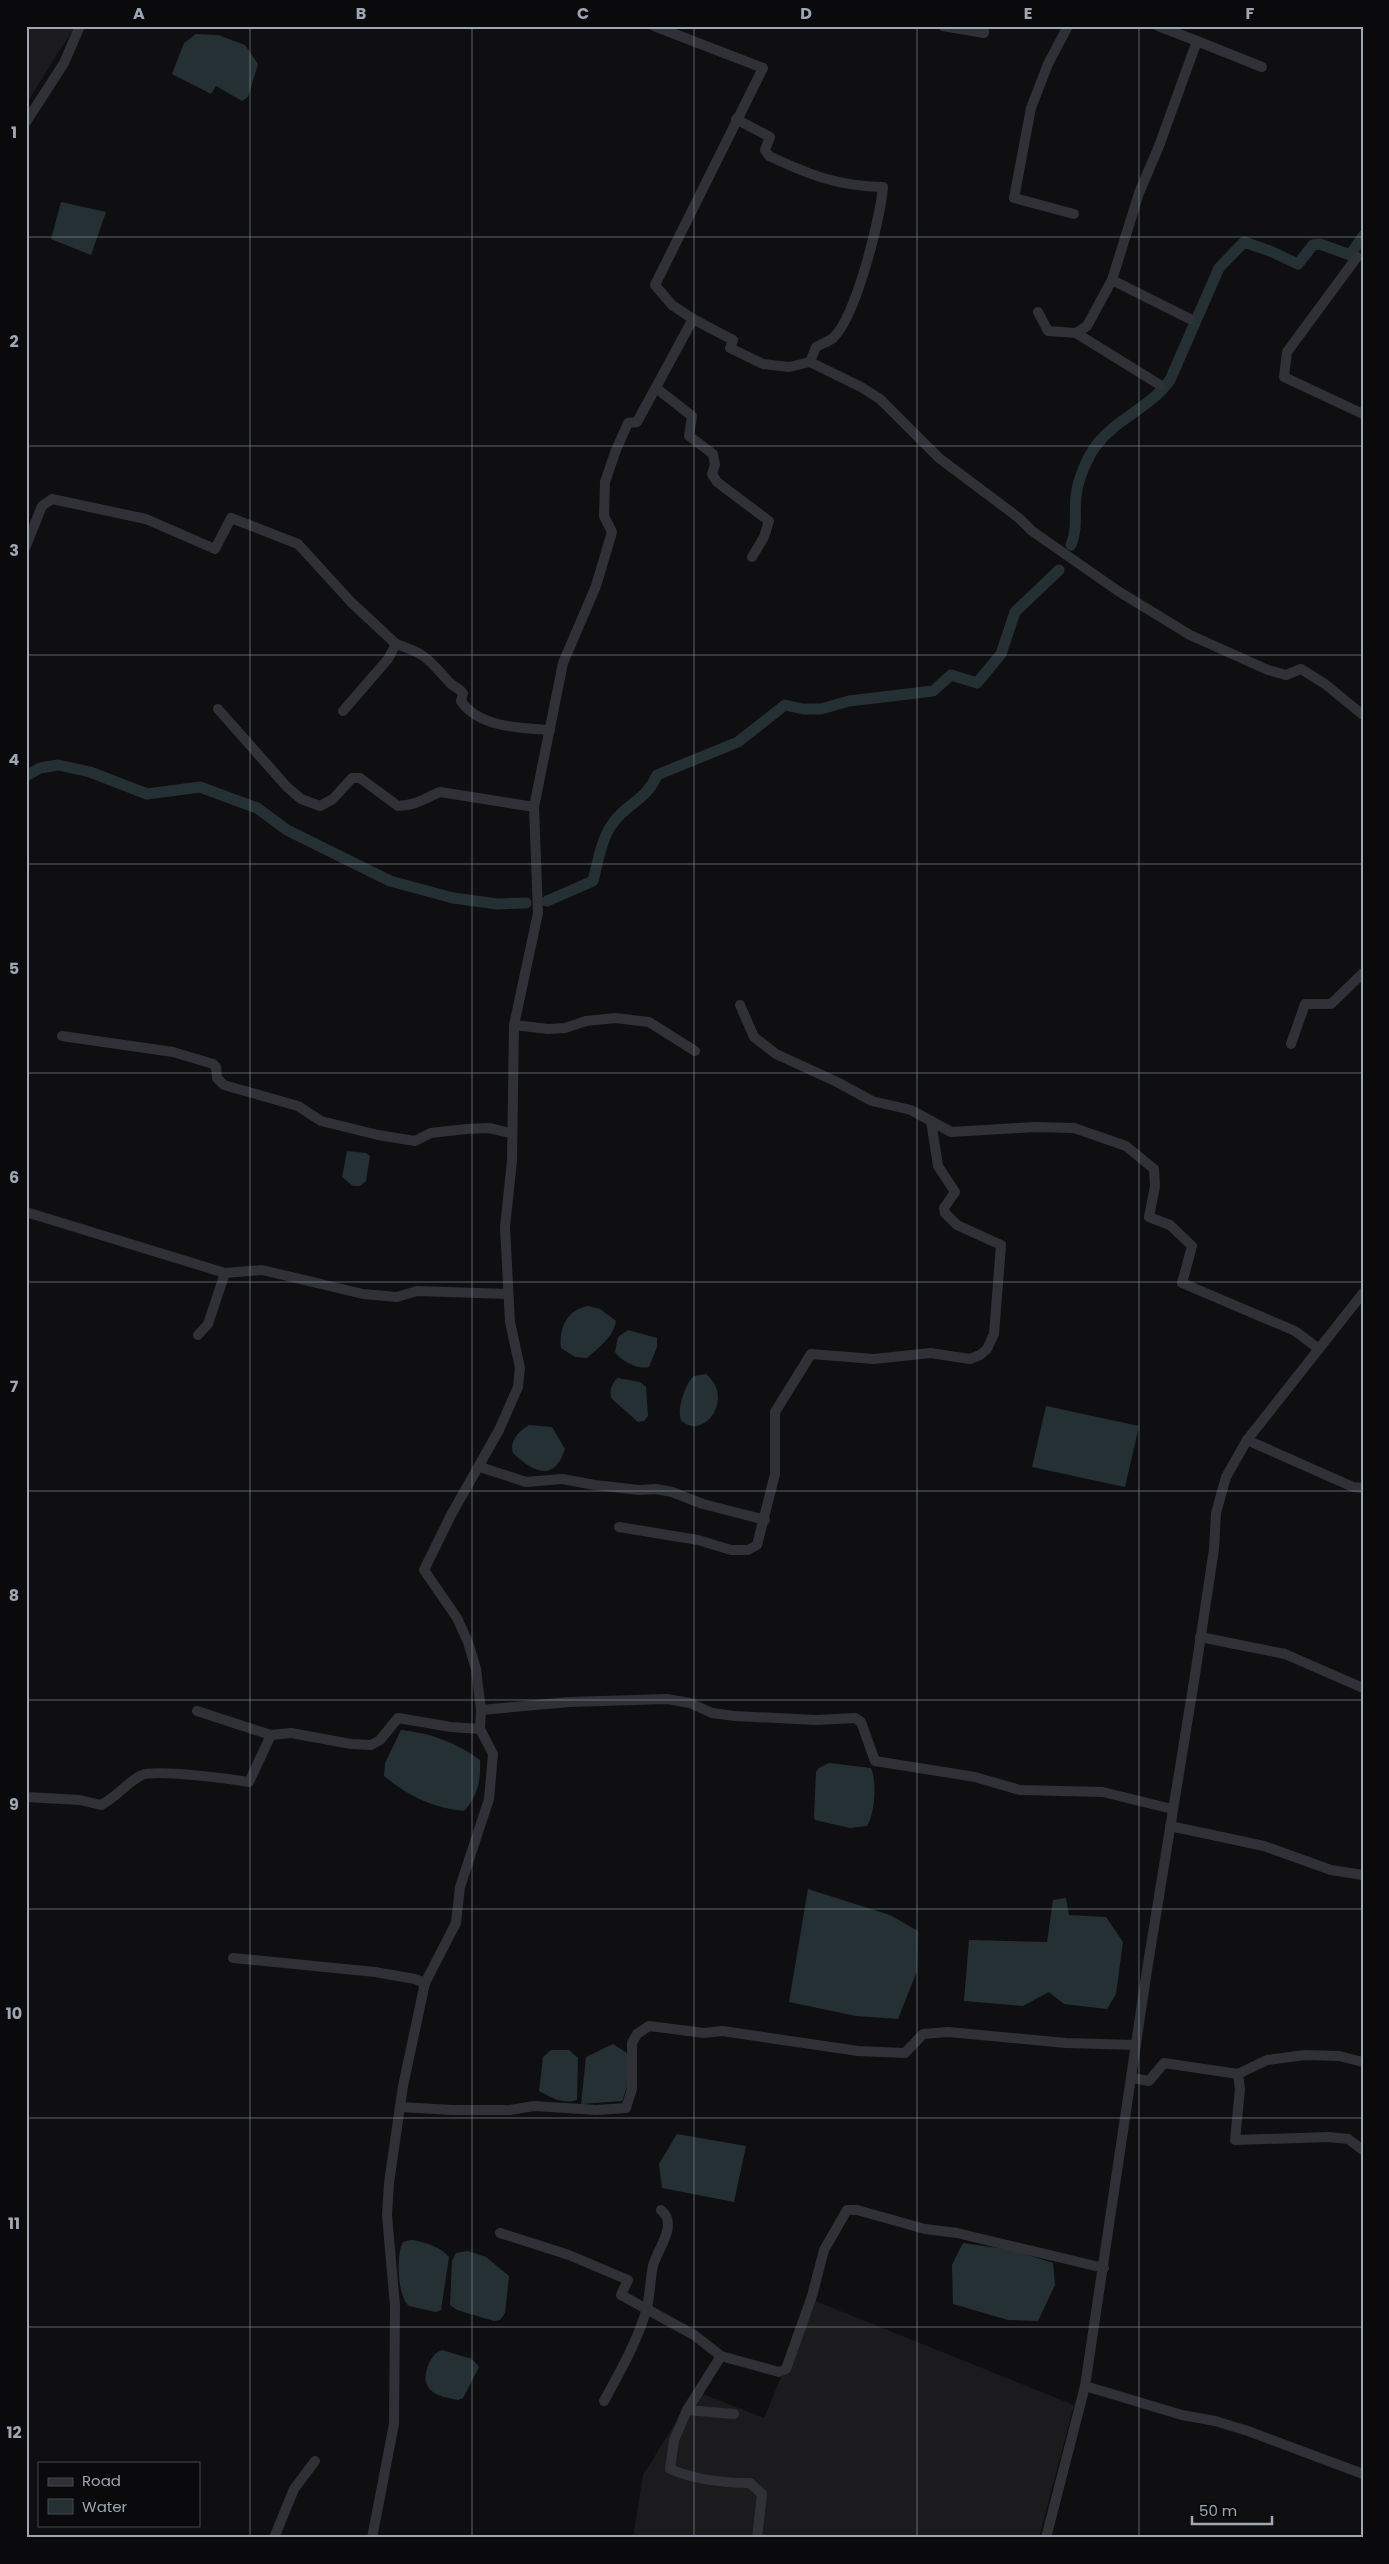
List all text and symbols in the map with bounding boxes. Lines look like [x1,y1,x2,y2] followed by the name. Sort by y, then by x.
[133,2,145,25] text: A
[356,2,366,25] text: B
[577,2,589,25] text: C
[800,2,812,25] text: D
[1024,2,1032,25] text: E
[1246,2,1255,25] text: F
[11,121,17,144] text: 1
[9,330,19,353] text: 2
[9,539,19,562] text: 3
[9,748,20,771] text: 4
[9,957,19,980] text: 5
[9,1166,19,1189] text: 6
[10,1375,19,1398] text: 7
[9,1584,19,1607] text: 8
[9,1793,19,1816] text: 9
[6,2002,22,2025] text: 10
[8,2212,20,2235] text: 11
[6,2421,22,2444] text: 12
[38,2462,200,2526] legend
[82,2470,121,2491] text: Road
[1192,2494,1272,2526] scale bar
[82,2496,128,2517] text: Water
[1199,2500,1237,2521] text: 50 m

